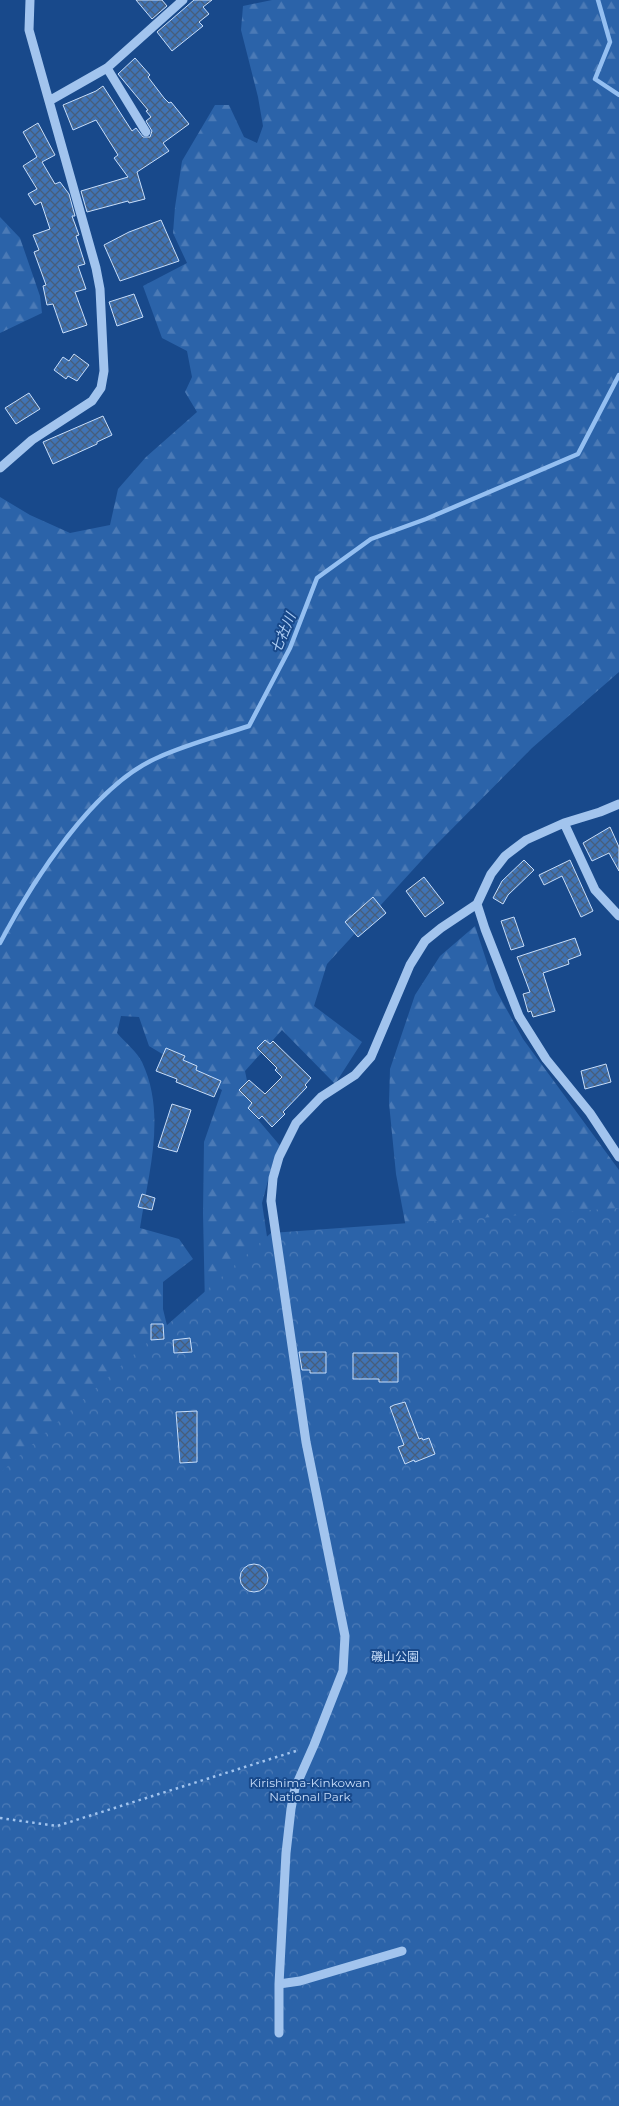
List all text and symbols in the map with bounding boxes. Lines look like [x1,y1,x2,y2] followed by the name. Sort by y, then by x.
[267,608,300,656] water label: 七社川
[371,1649,419,1664] park label: 磯山公園
[250,1775,370,1804] park label: Kirishima-Kinkowan National Park

